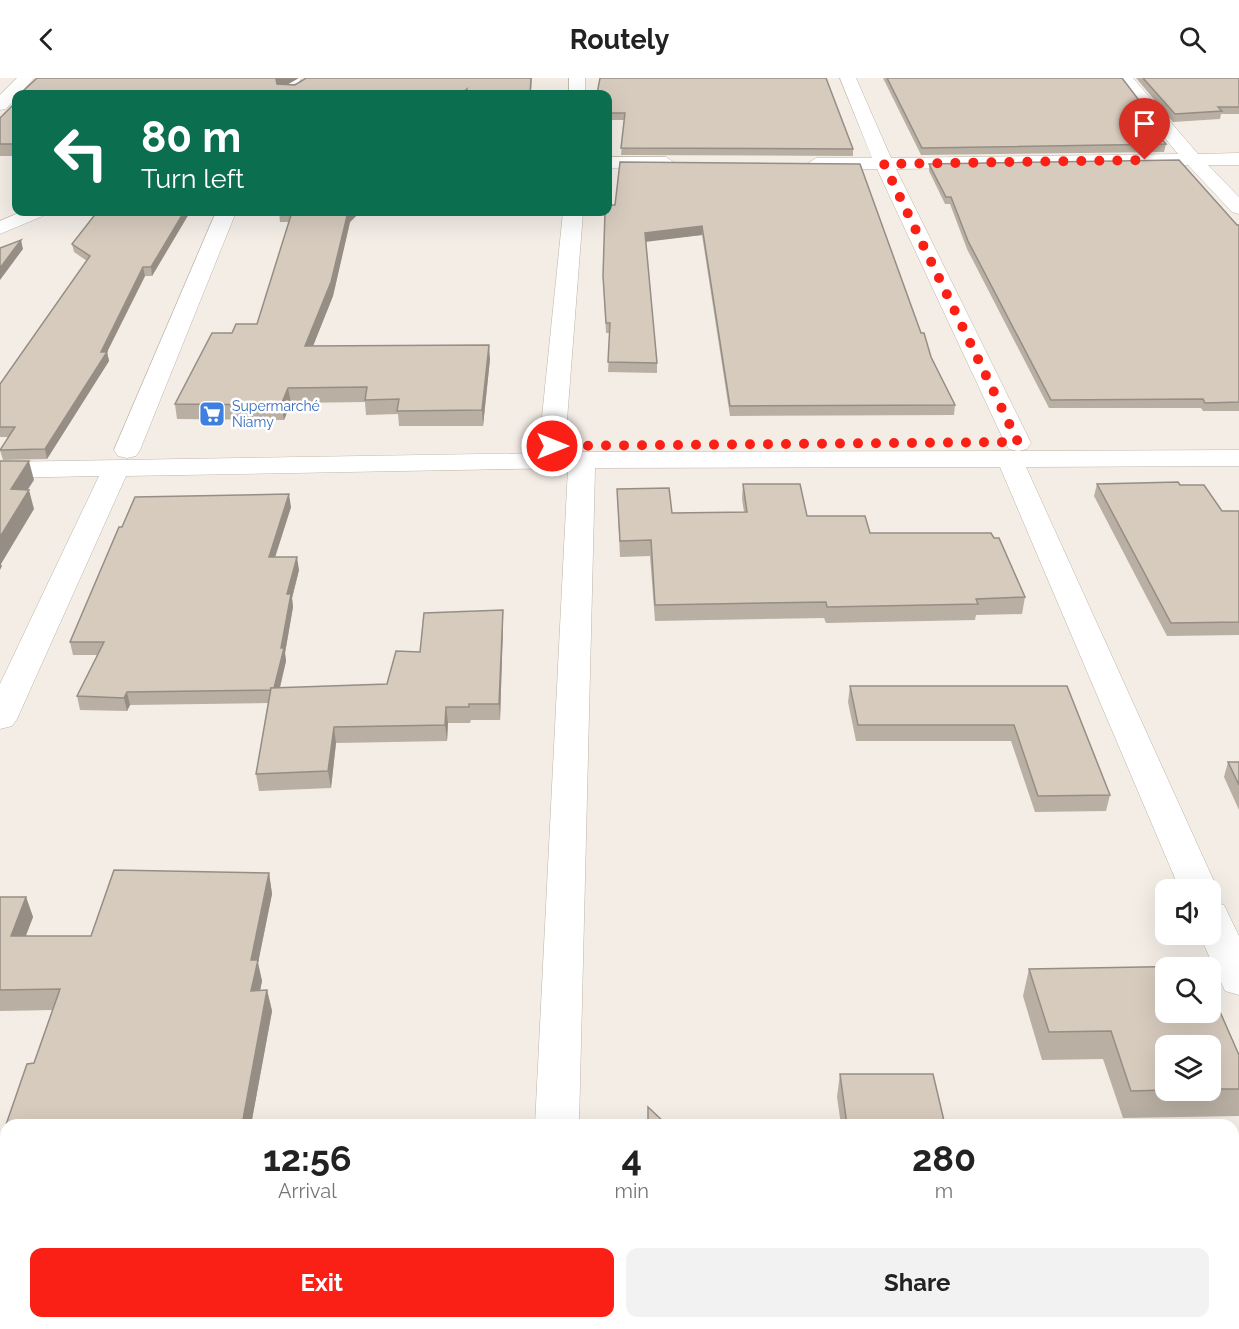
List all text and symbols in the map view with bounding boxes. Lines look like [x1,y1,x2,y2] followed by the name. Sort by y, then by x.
[30,23,63,56] icon: back
[1176,23,1209,56] icon: search
[570,24,669,55] text: Routely
[1119,98,1170,160] pin
[1128,107,1161,140] icon: arrive
[141,113,241,162] text: 80 m
[42,114,120,192] icon: left
[141,163,244,194] text: Turn left
[232,398,320,430] place label: Supermarché Niamy
[197,399,227,429] supermarket icon: Supermarché Niamy
[520,414,584,478] position arrow
[1155,879,1221,1101] map controls
[1155,879,1221,945] button: sound
[1155,957,1221,1023] button: search
[1155,1035,1221,1101] button: layers
[263,1137,352,1179] text: 12:56
[622,1137,642,1179] text: 4
[912,1137,976,1179] text: 280
[278,1179,337,1203] text: Arrival
[615,1179,649,1203] text: min
[935,1179,953,1203] text: m
[30,1248,614,1317] button: Exit
[626,1248,1209,1317] button: Share

